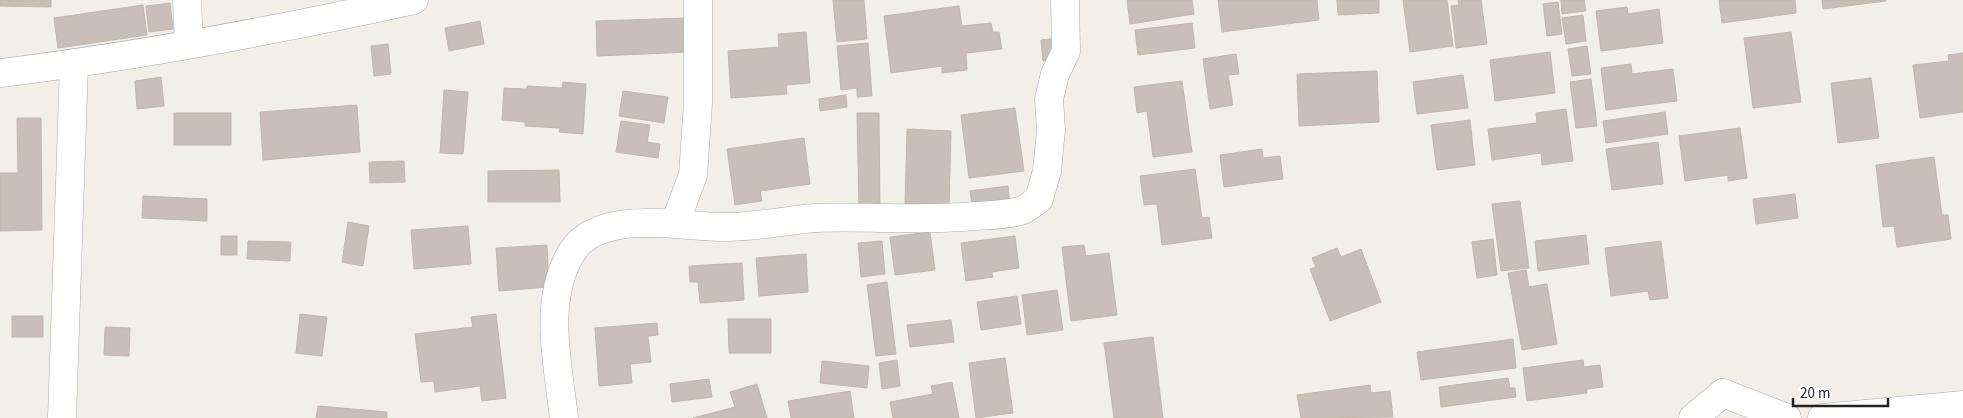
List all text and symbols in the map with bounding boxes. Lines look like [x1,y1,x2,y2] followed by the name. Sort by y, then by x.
[1793,376,1888,408] scale bar
[1800,383,1830,404] text: 20 m

